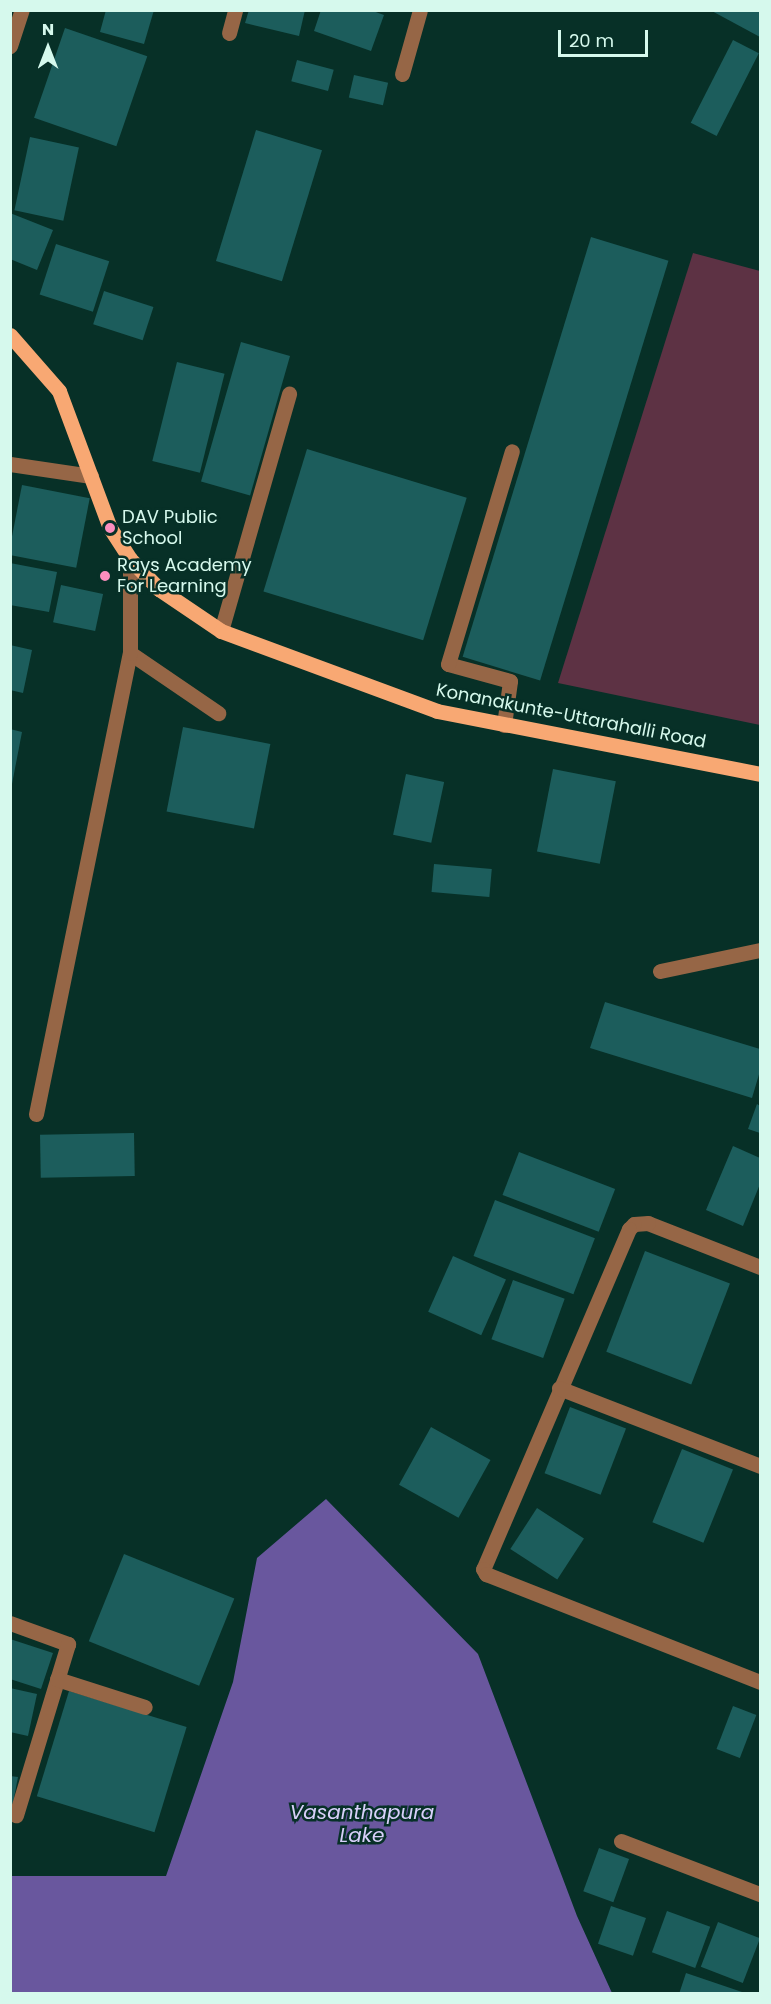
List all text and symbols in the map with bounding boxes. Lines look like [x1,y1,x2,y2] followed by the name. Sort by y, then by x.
[18,18,78,78] north arrow
[42,18,54,41] text: N
[561,18,651,56] scale bar
[569,28,614,53] text: 20 m
[122,507,218,550] place label: DAV Public School
[103,521,117,535] marker: DAV Public School
[117,555,252,598] place label: Rays Academy For Learning
[98,569,112,583] marker: Rays Academy For Learning
[434,679,708,753] street label: Konanakunte-Uttarahalli Road
[290,1801,434,1848] water label: Vasanthapura Lake

